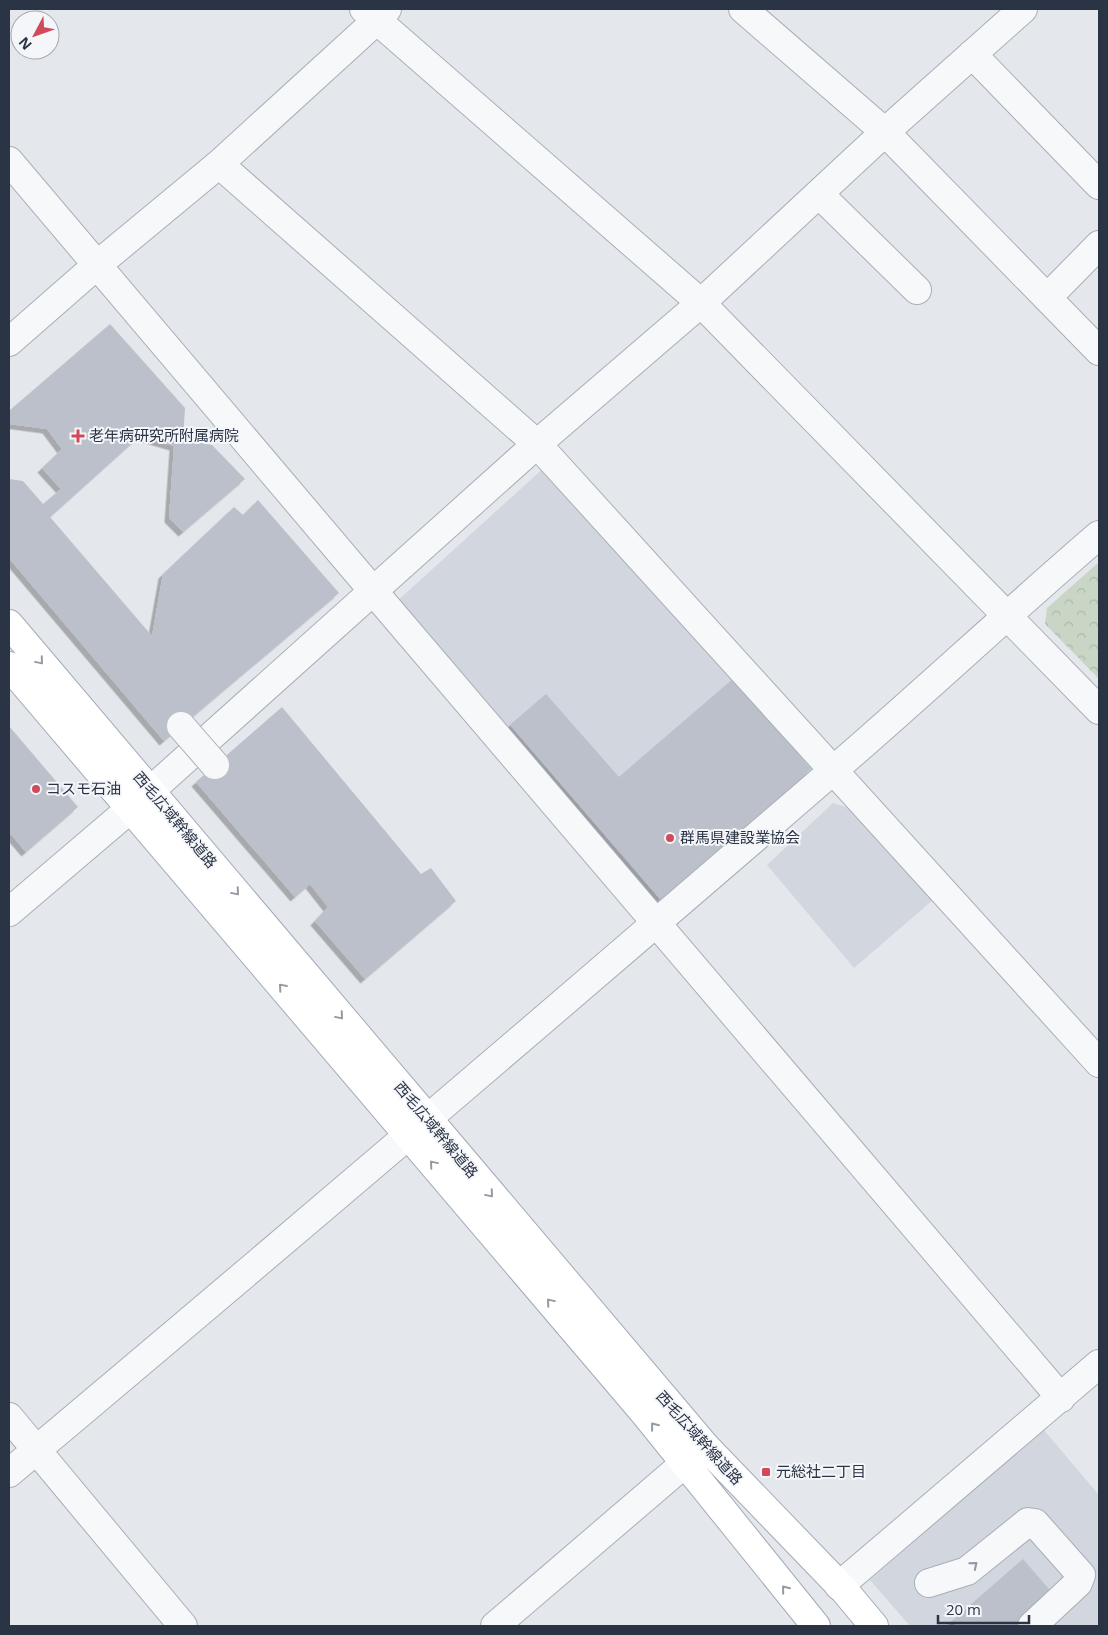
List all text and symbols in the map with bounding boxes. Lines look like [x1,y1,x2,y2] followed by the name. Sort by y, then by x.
[10,10,60,60] north arrow
[14,33,36,54] text: N
[89,425,239,445] place label: 老年病研究所附属病院
[71,429,85,443] marker: 老年病研究所附属病院
[35,655,44,664] one-way arrow
[130,767,222,872] street label: 西毛広域幹線道路
[46,778,121,798] place label: コスモ石油
[30,783,42,795] marker: コスモ石油
[680,827,800,847] place label: 群馬県建設業協会
[664,832,676,844] marker: 群馬県建設業協会
[230,886,239,895] one-way arrow
[279,984,288,993] one-way arrow
[335,1010,343,1019] one-way arrow
[391,1077,483,1182] street label: 西毛広域幹線道路
[430,1161,439,1170] one-way arrow
[485,1188,494,1197] one-way arrow
[546,1298,555,1307] one-way arrow
[652,1386,747,1489] street label: 西毛広域幹線道路
[652,1423,660,1432] one-way arrow
[776,1461,866,1481] place label: 元総社二丁目
[760,1466,772,1478] marker: 元総社二丁目
[968,1563,977,1571] one-way arrow
[782,1586,790,1595] one-way arrow
[938,1592,1029,1624] scale bar
[946,1599,981,1619] text: 20 m

